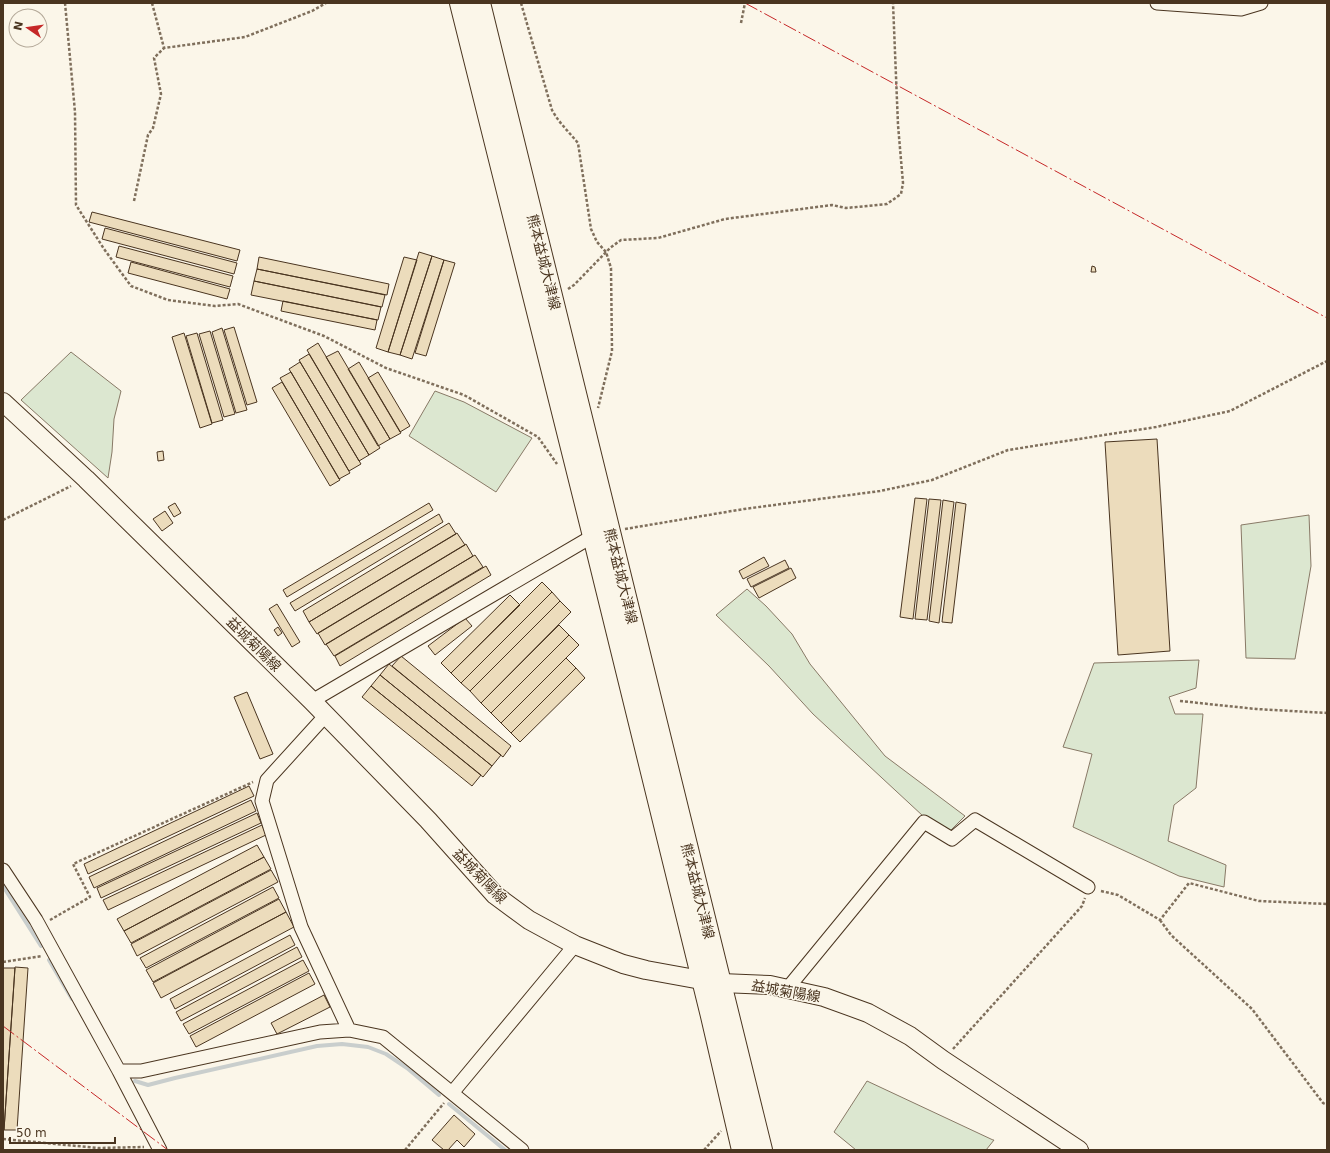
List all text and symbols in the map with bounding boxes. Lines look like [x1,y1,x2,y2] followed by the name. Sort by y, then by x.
[8,8,48,48] north arrow
[11,20,26,32] text: N
[524,213,564,311] street label: 熊本益城大津線
[601,527,641,625] street label: 熊本益城大津線
[224,614,284,674] street label: 益城菊陽線
[678,842,718,940] street label: 熊本益城大津線
[450,845,510,907] street label: 益城菊陽線
[750,977,822,1005] street label: 益城菊陽線
[10,1119,115,1145] scale bar
[16,1126,47,1140] text: 50 m

